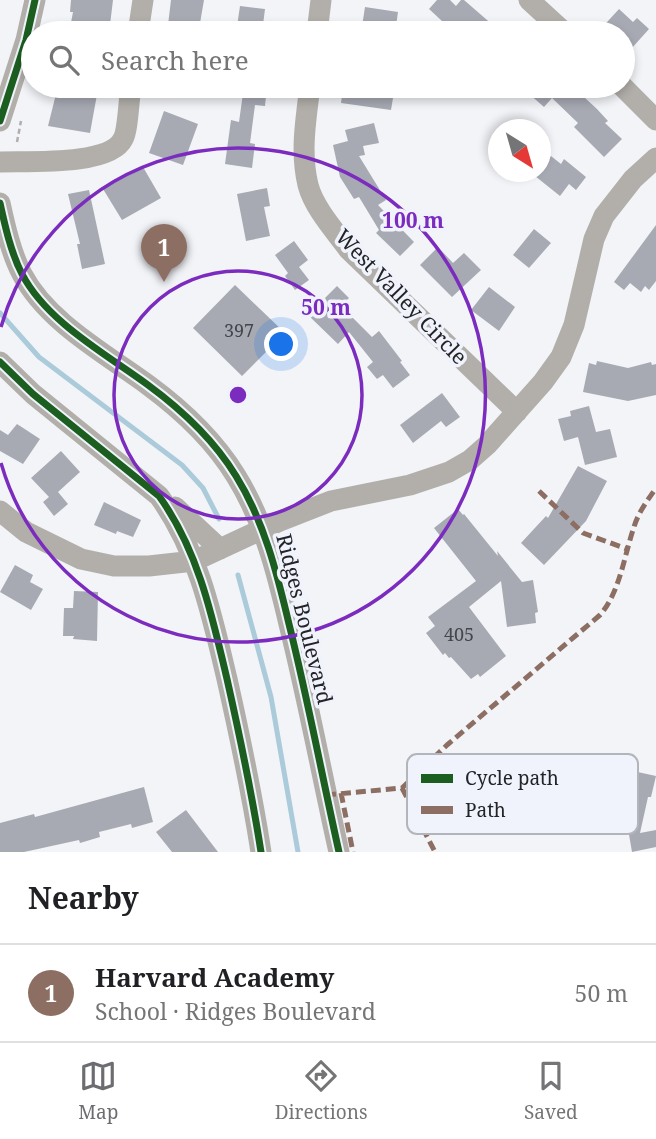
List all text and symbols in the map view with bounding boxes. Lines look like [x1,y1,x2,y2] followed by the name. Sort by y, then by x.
[21,21,635,98] search box
[45,41,83,79] icon: search
[101,42,249,78] text: Search here
[488,119,551,182] north arrow
[382,206,444,234] text: 100 m
[330,222,474,370] street label: West Valley Circle
[141,224,187,282] pin: 1
[301,293,351,321] text: 50 m
[224,318,254,342] house number: 397
[264,327,298,361] your location
[226,383,250,407] centre of rings
[270,531,340,707] street label: Ridges Boulevard
[444,622,474,646] house number: 405
[407,754,638,834] legend
[465,765,559,791] text: Cycle path
[465,797,506,823] text: Path
[28,877,139,918] text: Nearby
[95,959,334,995] text: Harvard Academy
[45,977,58,1009] text: 1
[575,977,628,1009] text: 50 m
[95,995,376,1027] text: School · Ridges Boulevard
[78,1057,118,1125] tab: Map
[275,1057,368,1125] tab: Directions
[524,1057,578,1125] tab: Saved

